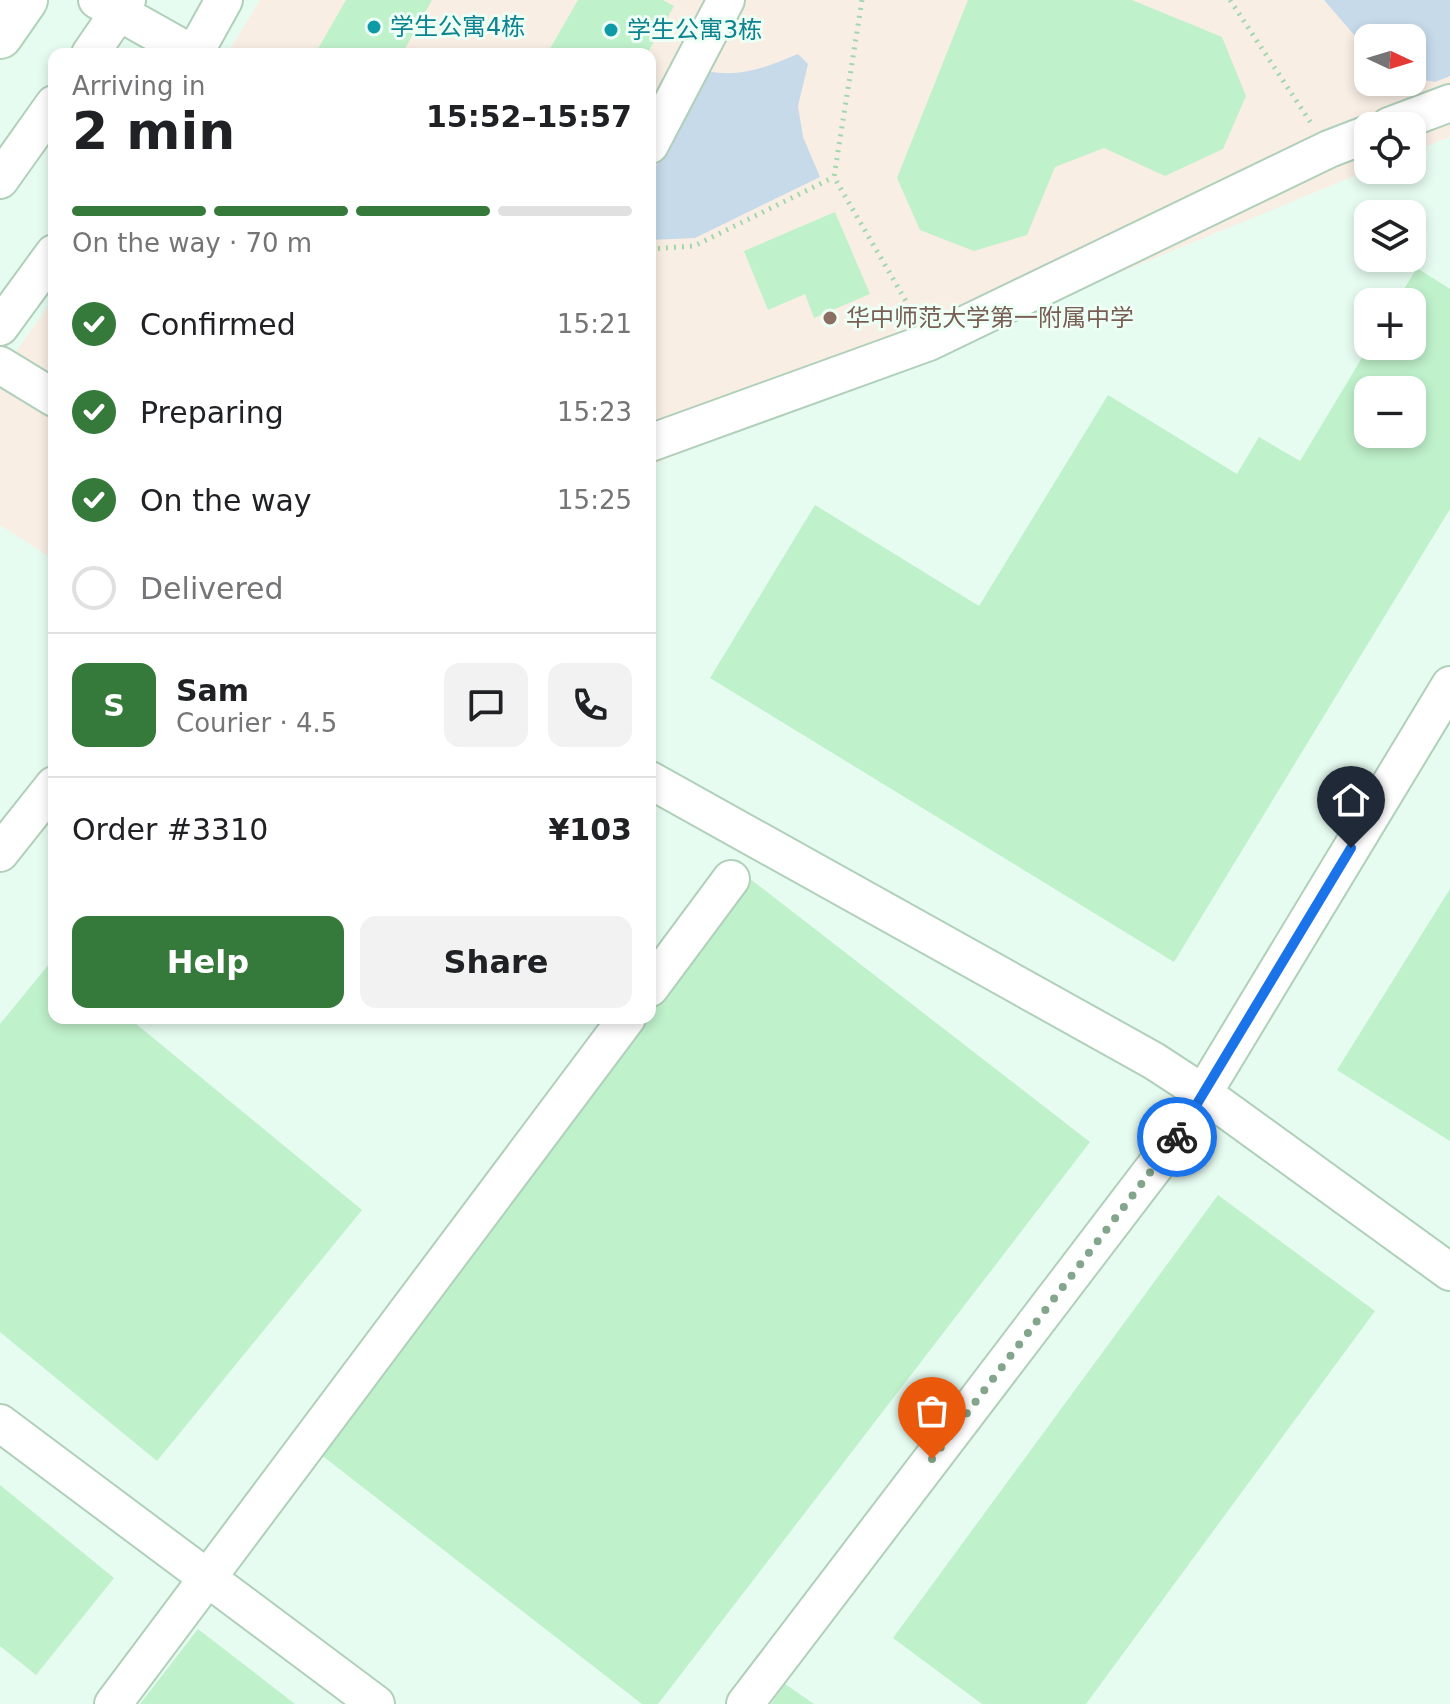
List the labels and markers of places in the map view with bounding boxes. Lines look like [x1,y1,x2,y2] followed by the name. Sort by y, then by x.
[390,13,525,41] place label: 学生公寓4栋
[627,16,762,44] place label: 学生公寓3栋
[365,18,383,36] marker: 学生公寓4栋
[602,21,620,39] marker: 学生公寓3栋
[846,304,1134,332] place label: 华中师范大学第一附属中学
[821,309,839,327] marker: 华中师范大学第一附属中学
[1317,766,1385,848] pin
[898,1377,966,1459] pin

